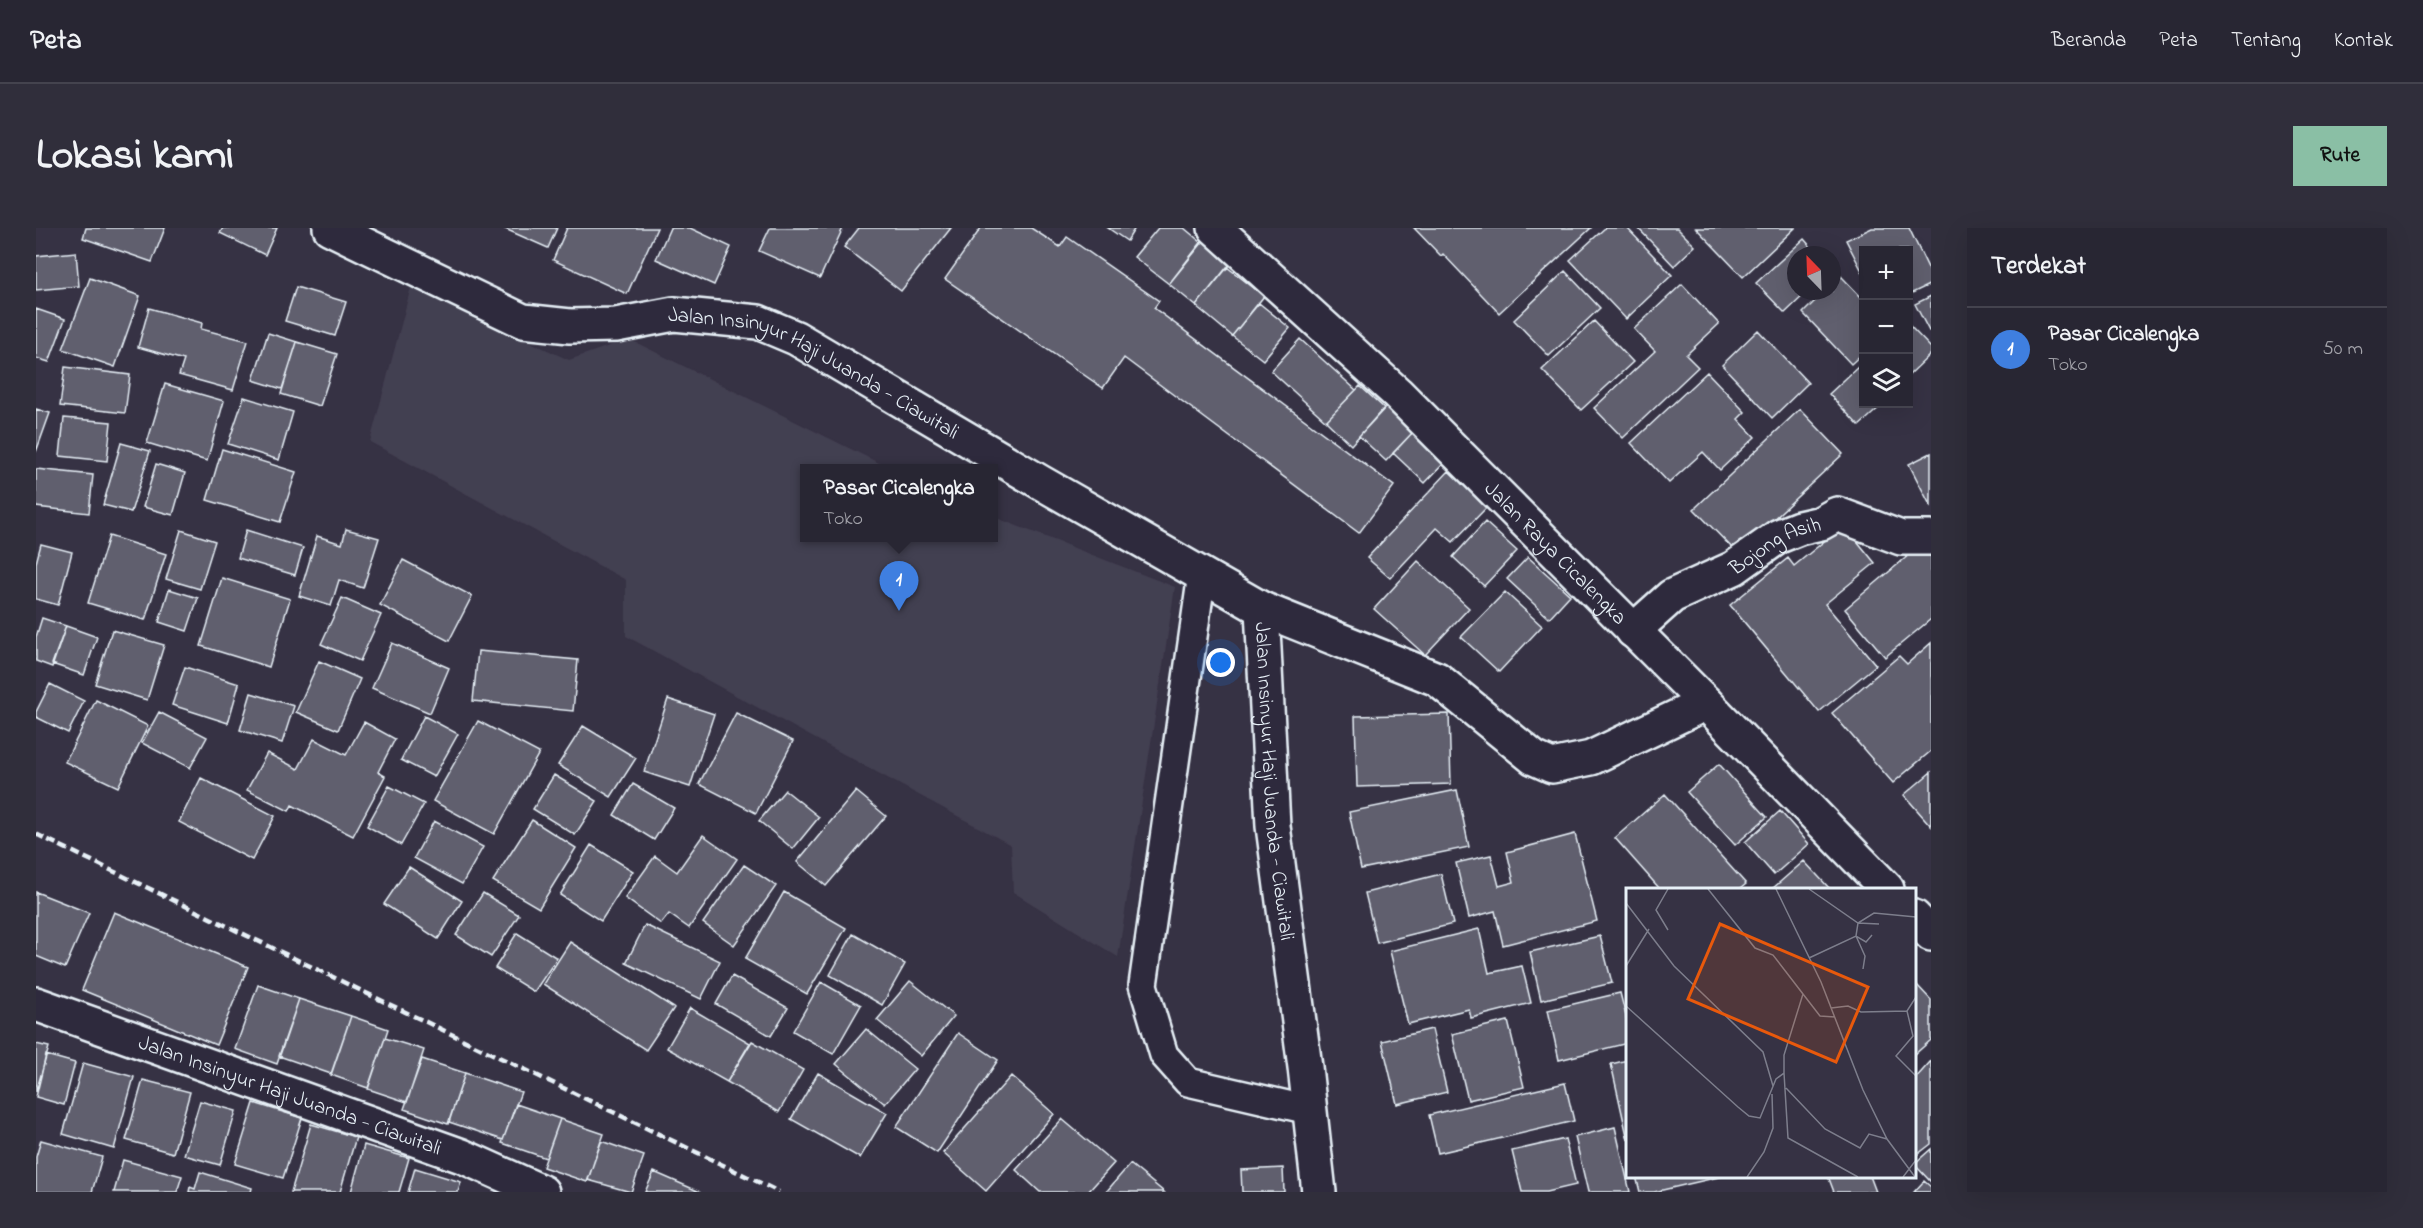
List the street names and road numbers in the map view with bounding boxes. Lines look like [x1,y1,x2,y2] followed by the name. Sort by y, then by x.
[665,301,964,448] street label: Jalan Insinyur Haji Juanda - Ciawitali
[1476,475,1633,633] street label: Jalan Raya Cicalengka
[1723,510,1824,584] street label: Bojong Asih
[1246,621,1301,943] street label: Jalan Insinyur Haji Juanda - Ciawitali
[134,1029,445,1164] street label: Jalan Insinyur Haji Juanda - Ciawitali

